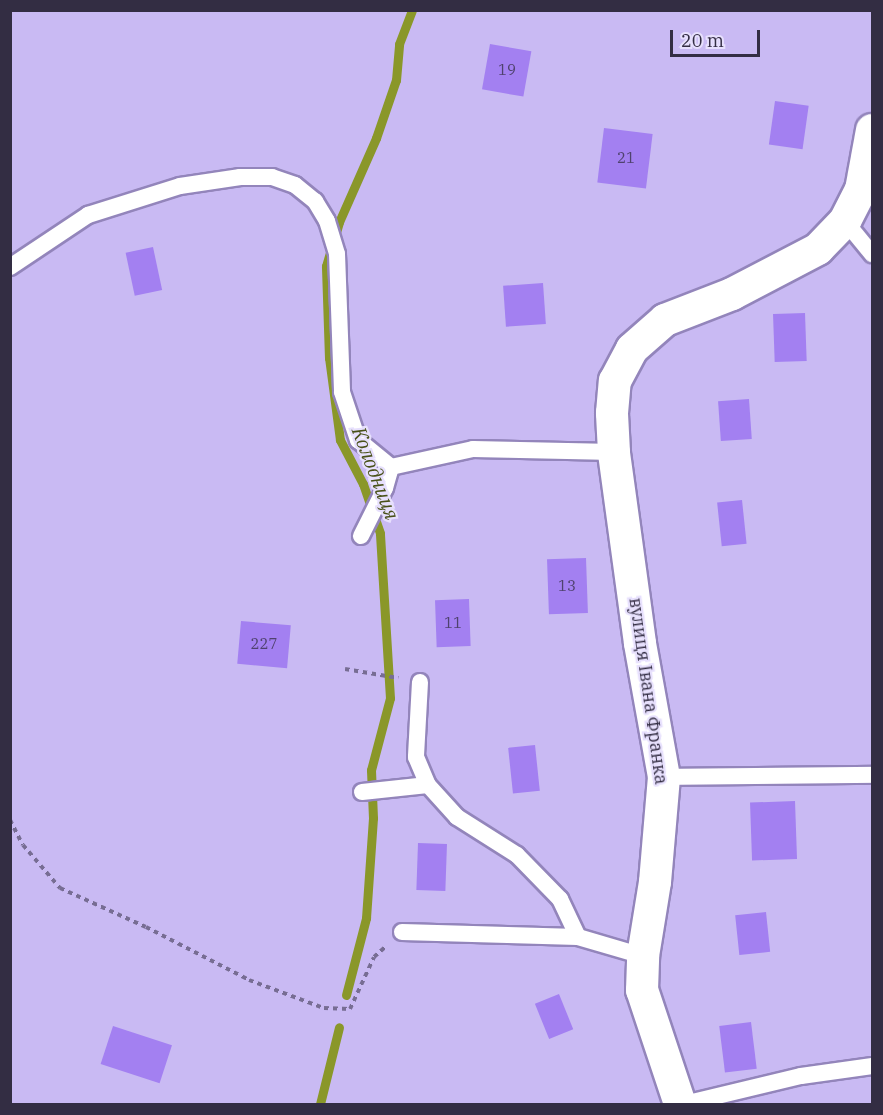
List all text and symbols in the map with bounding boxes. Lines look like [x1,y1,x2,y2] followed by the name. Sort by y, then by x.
[673,18,763,56] scale bar
[681,29,724,52] text: 20 m
[498,61,516,79] house number: 19
[617,149,635,167] house number: 21
[347,423,405,523] water label: Колодниця
[558,577,576,595] house number: 13
[624,596,672,786] street label: вулиця Івана Франка
[444,614,462,632] house number: 11
[251,635,277,653] house number: 227

